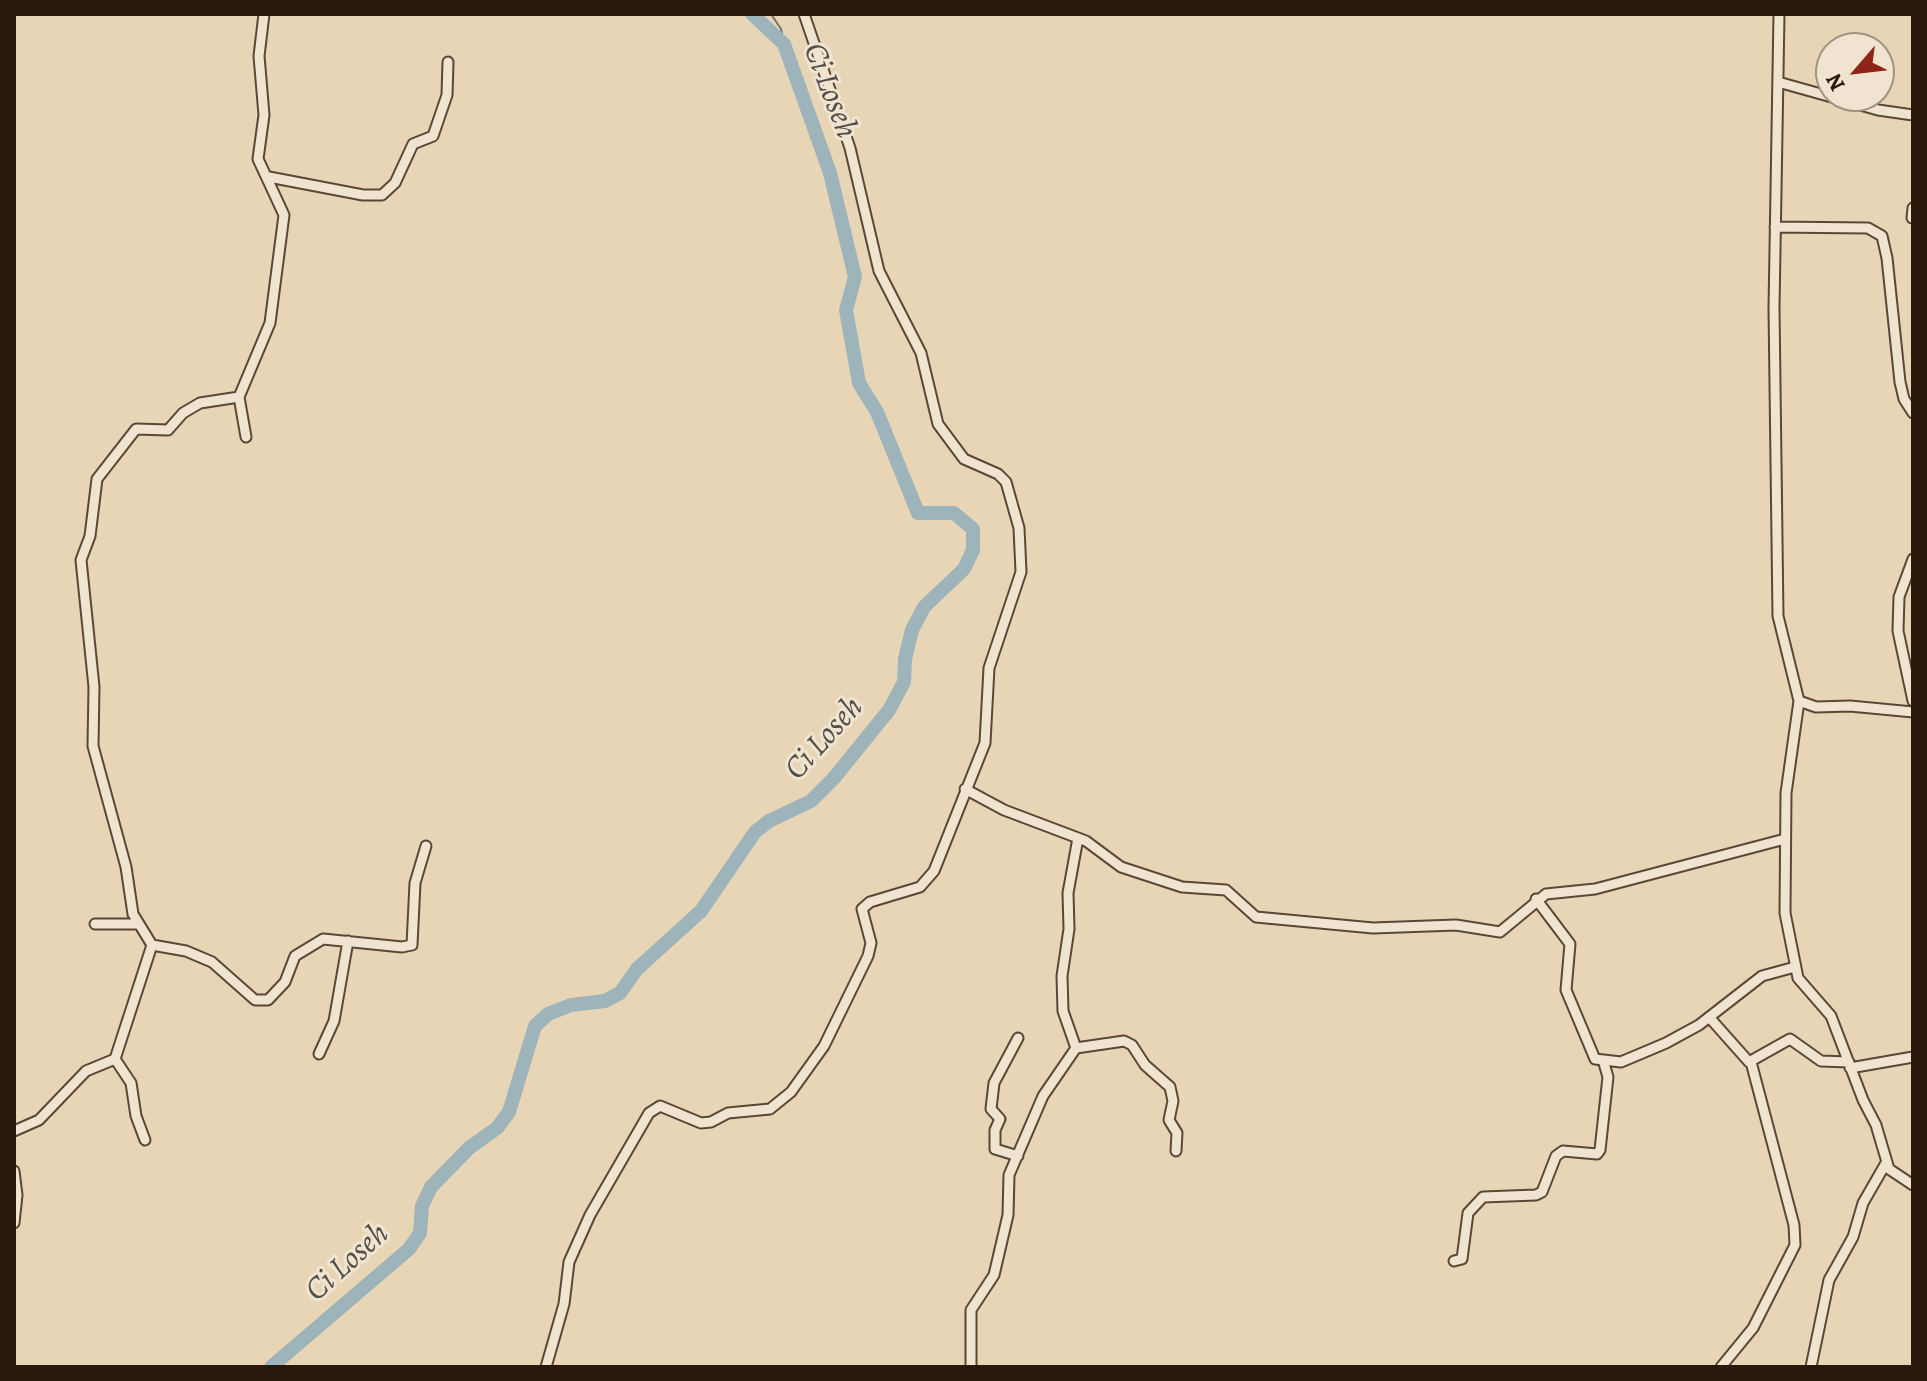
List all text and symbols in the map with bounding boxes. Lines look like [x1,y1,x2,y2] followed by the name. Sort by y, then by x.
[1815,32,1895,112] north arrow
[793,38,865,144] water label: Ci Loseh
[1819,68,1853,96] text: N
[778,689,872,789] water label: Ci Loseh
[298,1216,398,1310] water label: Ci Loseh

